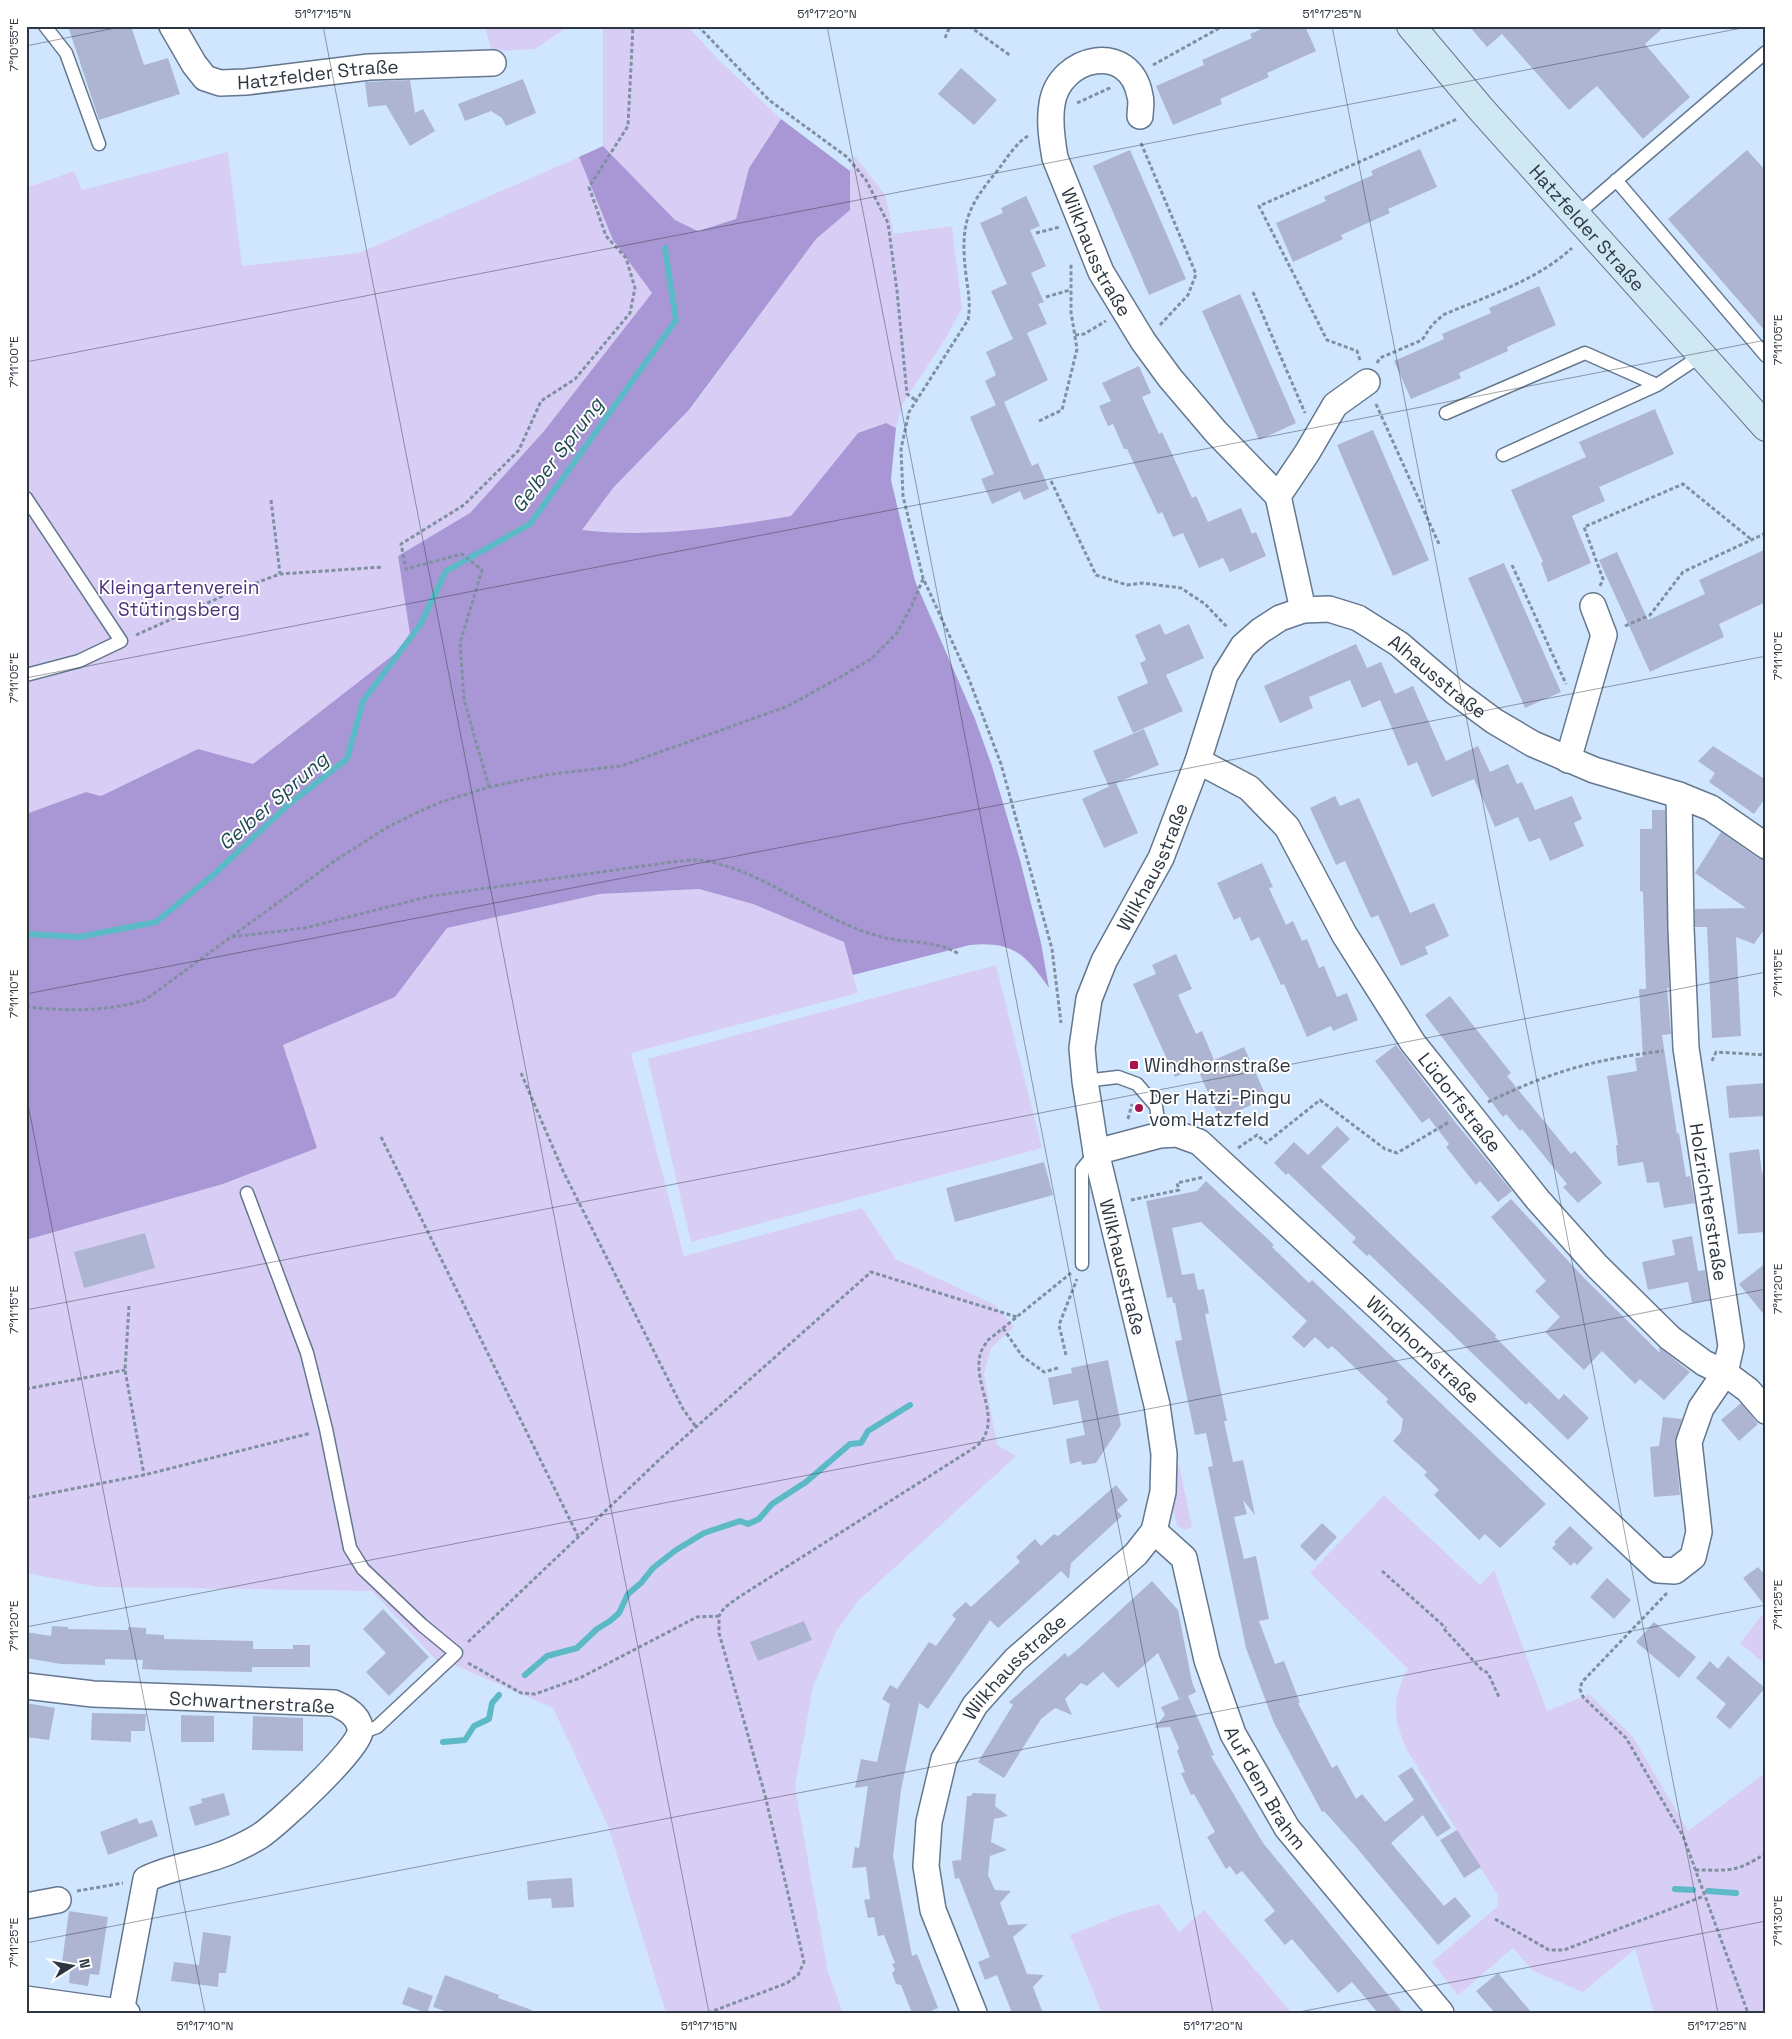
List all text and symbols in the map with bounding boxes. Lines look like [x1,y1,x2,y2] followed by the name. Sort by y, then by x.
[295,6,351,22] text: 51°17'15"N
[797,6,857,22] text: 51°17'20"N
[1303,6,1361,22] text: 51°17'25"N
[6,18,22,72] text: 7°10'55"E
[237,54,399,95] street label: Hatzfelder Straße
[1524,159,1650,297] street label: Hatzfelder Straße
[1055,184,1137,321] street label: Wilkhausstraße
[1770,314,1786,366] text: 7°11'05"E
[6,336,22,388] text: 7°11'00"E
[505,391,609,518] water label: Gelber Sprung
[99,575,259,622] park label: Kleingartenverein Stütingsberg
[1384,629,1492,724] street label: Alhausstraße
[1770,631,1786,680] text: 7°11'10"E
[6,652,22,704] text: 7°11'05"E
[213,745,334,856] water label: Gelber Sprung
[1111,799,1194,936] street label: Wilkhausstraße
[1770,949,1786,997] text: 7°11'15"E
[6,969,22,1018] text: 7°11'10"E
[1412,1047,1507,1158] street label: Lüdorfstraße
[1144,1053,1291,1078] place label: Windhornstraße
[1128,1059,1140,1071] marker: Windhornstraße
[1149,1085,1291,1132] place label: Der Hatzi-Pingu vom Hatzfeld
[1133,1102,1145,1114] marker: Der Hatzi-Pingu vom Hatzfeld
[1684,1121,1733,1283] street label: Holzrichterstraße
[1093,1196,1152,1338] street label: Wilkhausstraße
[1770,1263,1786,1315] text: 7°11'20"E
[6,1286,22,1334] text: 7°11'15"E
[1361,1290,1485,1409] street label: Windhornstraße
[1770,1579,1786,1630] text: 7°11'25"E
[6,1600,22,1652] text: 7°11'20"E
[957,1609,1072,1725] street label: Wilkhausstraße
[169,1686,335,1719] street label: Schwartnerstraße
[1218,1723,1312,1855] street label: Auf dem Brahm
[1770,1895,1786,1947] text: 7°11'30"E
[6,1917,22,1968] text: 7°11'25"E
[48,1942,98,1992] north arrow
[75,1957,94,1970] text: N
[176,2018,234,2034] text: 51°17'10"N
[681,2018,737,2034] text: 51°17'15"N
[1183,2018,1243,2034] text: 51°17'20"N
[1688,2018,1746,2034] text: 51°17'25"N

